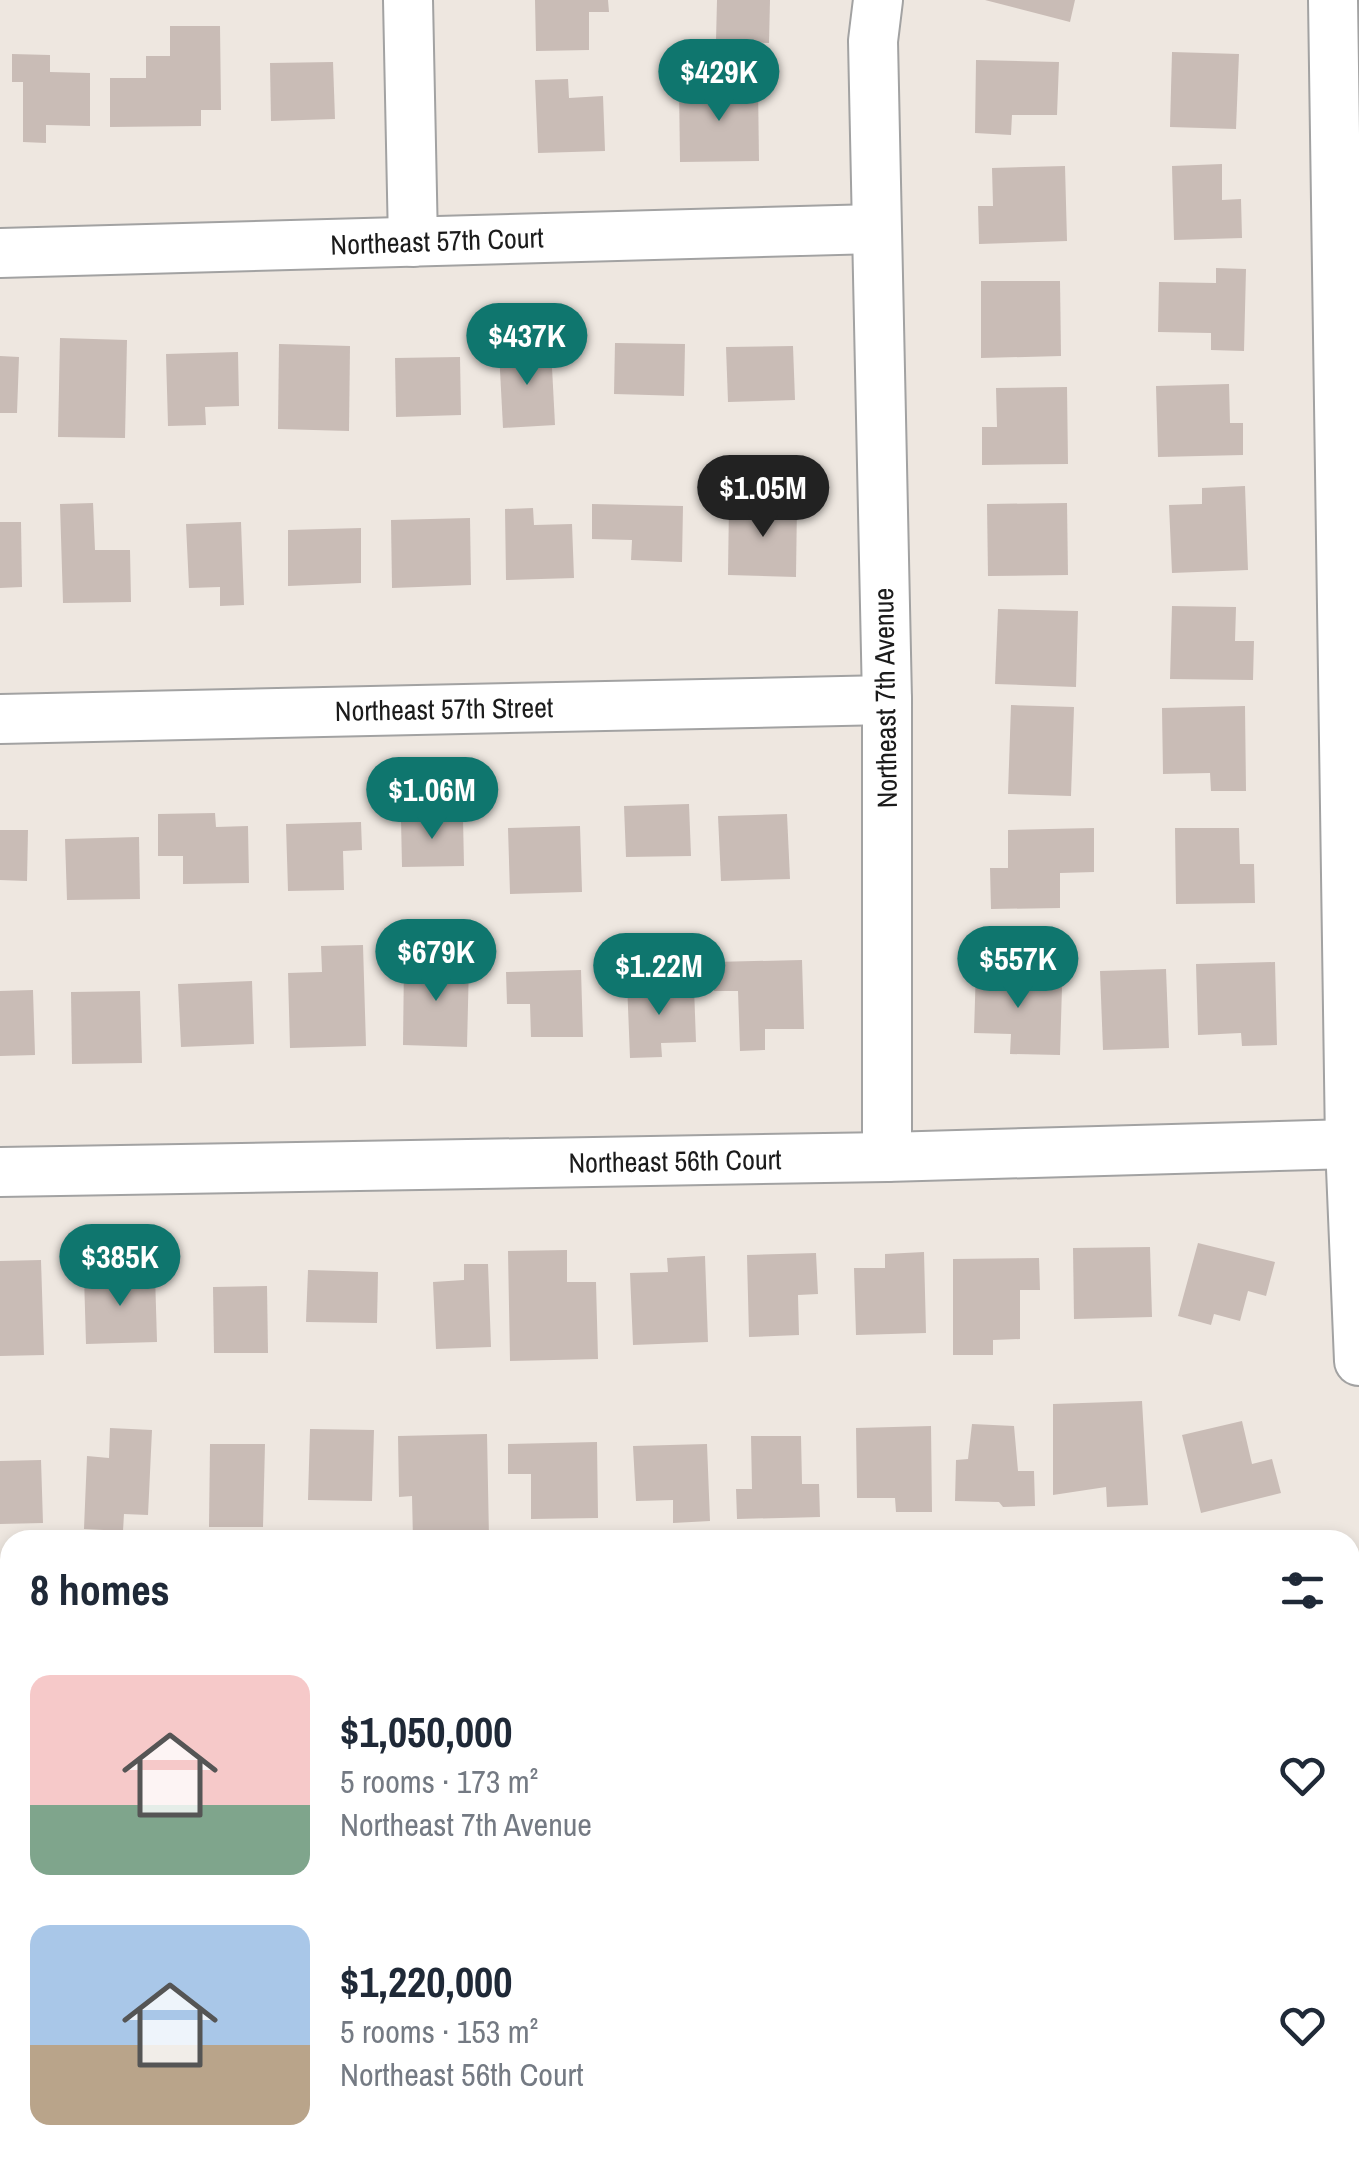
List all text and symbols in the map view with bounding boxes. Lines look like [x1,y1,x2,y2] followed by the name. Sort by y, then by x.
[649,39,789,124] pin: $429K
[680,50,758,93] text: $429K
[330,218,544,264] street label: Northeast 57th Court
[457,303,597,388] pin: $437K
[488,314,566,357] text: $437K
[682,455,844,540] pin: $1.05M
[719,466,807,509] text: $1.05M
[864,587,906,809] street label: Northeast 7th Avenue
[335,688,553,730] street label: Northeast 57th Street
[351,757,513,842] pin: $1.06M
[388,768,476,811] text: $1.06M
[366,919,506,1004] pin: $679K
[948,926,1088,1011] pin: $557K
[397,930,475,973] text: $679K
[578,933,740,1018] pin: $1.22M
[979,937,1057,980] text: $557K
[615,944,703,987] text: $1.22M
[568,1140,782,1182] street label: Northeast 56th Court
[50,1224,190,1309] pin: $385K
[81,1235,159,1278] text: $385K
[30,1562,170,1618] text: 8 homes
[1275,1563,1330,1618] icon: filters
[340,1704,512,1760] text: $1,050,000
[110,1715,230,1835] icon: home
[1275,1748,1330,1803] icon: heart
[340,1760,538,1803] text: 5 rooms · 173 m²
[340,1803,592,1846] text: Northeast 7th Avenue
[340,1954,512,2010] text: $1,220,000
[110,1965,230,2085] icon: home
[1275,1998,1330,2053] icon: heart
[340,2010,538,2053] text: 5 rooms · 153 m²
[340,2053,584,2096] text: Northeast 56th Court

